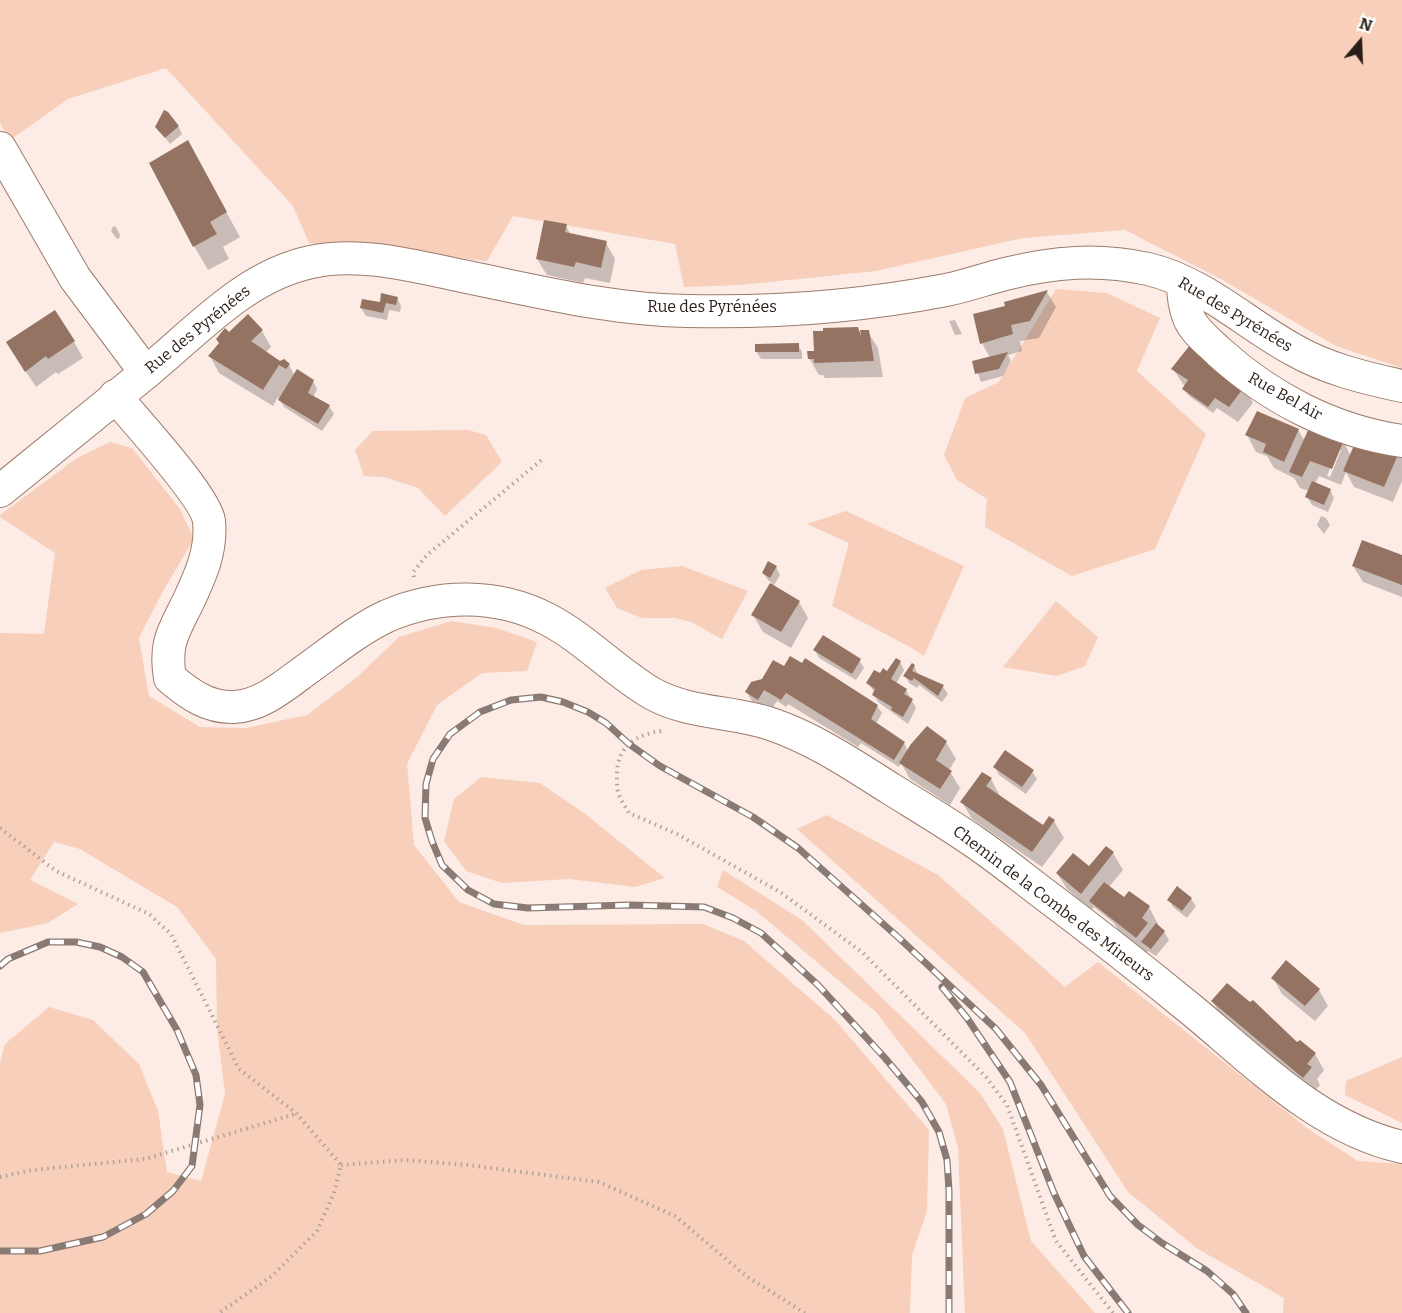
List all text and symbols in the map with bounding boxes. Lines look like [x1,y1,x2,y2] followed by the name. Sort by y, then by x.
[1330,12,1390,72] north arrow
[1357,14,1375,35] text: N
[1174,273,1296,357] street label: Rue des Pyrénées
[142,282,254,378] street label: Rue des Pyrénées
[647,298,777,318] street label: Rue des Pyrénées
[1245,369,1325,425] street label: Rue Bel Air
[949,822,1157,986] street label: Chemin de la Combe des Mineurs

